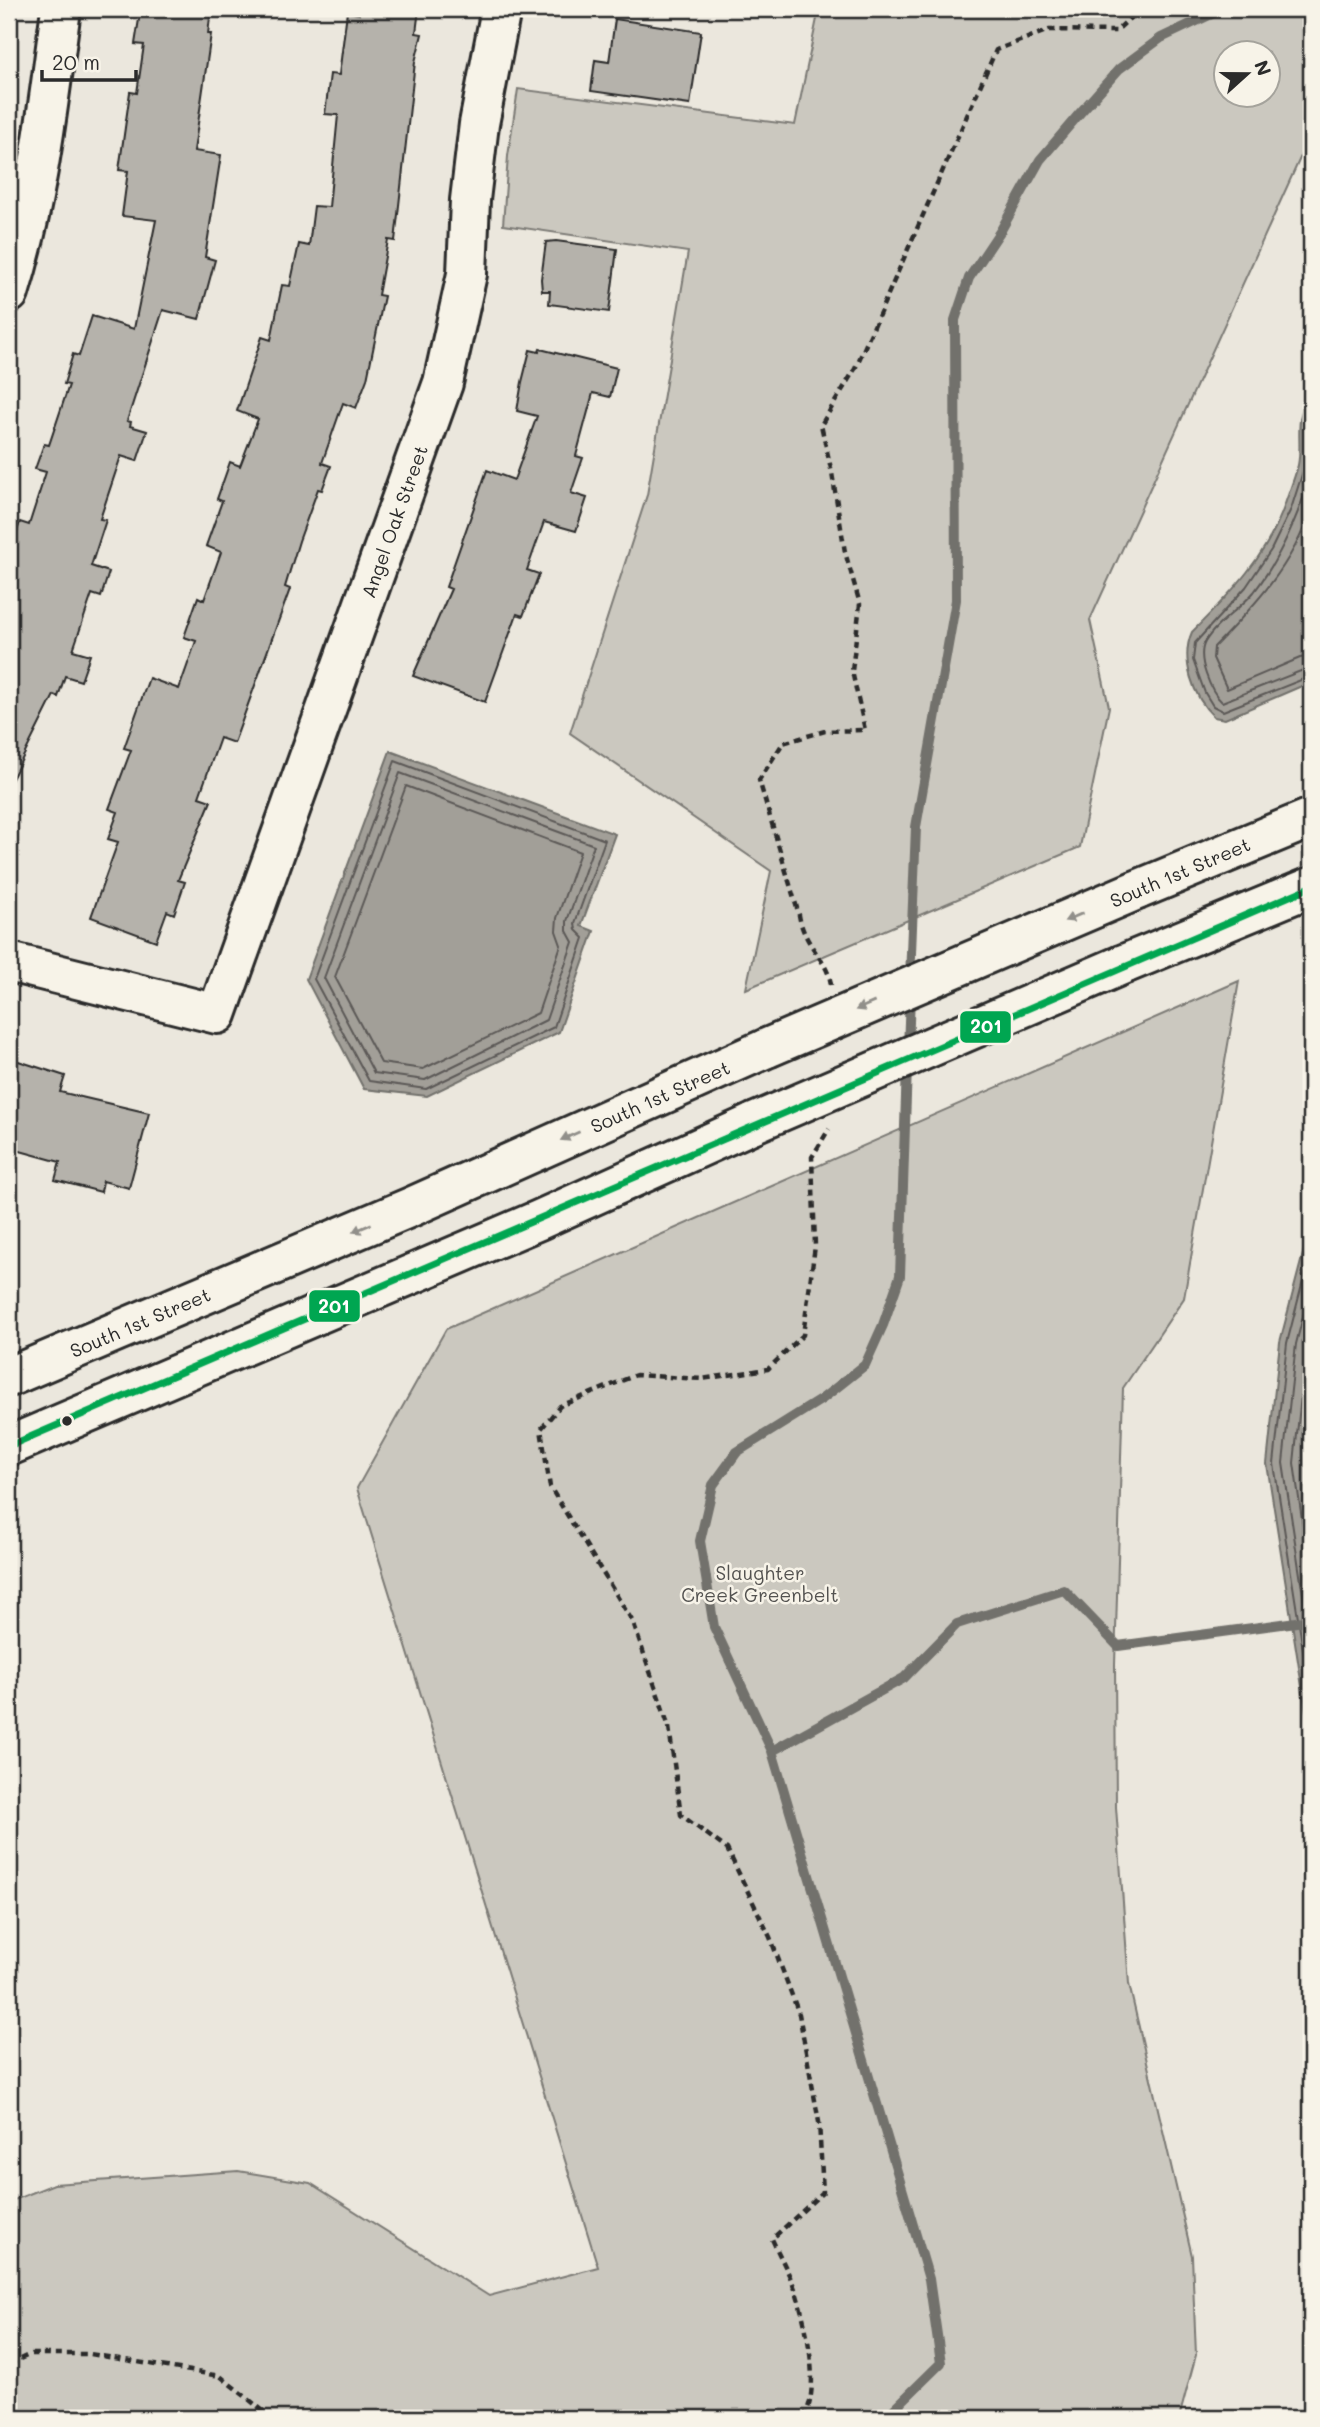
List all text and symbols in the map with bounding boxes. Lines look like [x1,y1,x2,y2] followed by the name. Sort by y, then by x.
[42,38,136,82] scale bar
[1212,38,1282,108] north arrow
[52,48,100,75] text: 20 m
[1249,57,1278,79] text: N
[355,441,432,601] street label: Angel Oak Street
[1106,831,1254,913] street label: South 1st Street
[1064,911,1085,922] one-way arrow
[855,1000,875,1012] one-way arrow
[959,1010,1012,1044] line badge: 201
[970,1013,1002,1038] text: 201
[586,1054,734,1138] street label: South 1st Street
[560,1130,580,1142] one-way arrow
[351,1222,372,1233] one-way arrow
[66,1281,214,1362] street label: South 1st Street
[308,1289,361,1323] line badge: 201
[318,1293,350,1318] text: 201
[60,1414,74,1428] unlabelled marker
[681,1560,839,1607] park label: Slaughter Creek Greenbelt

